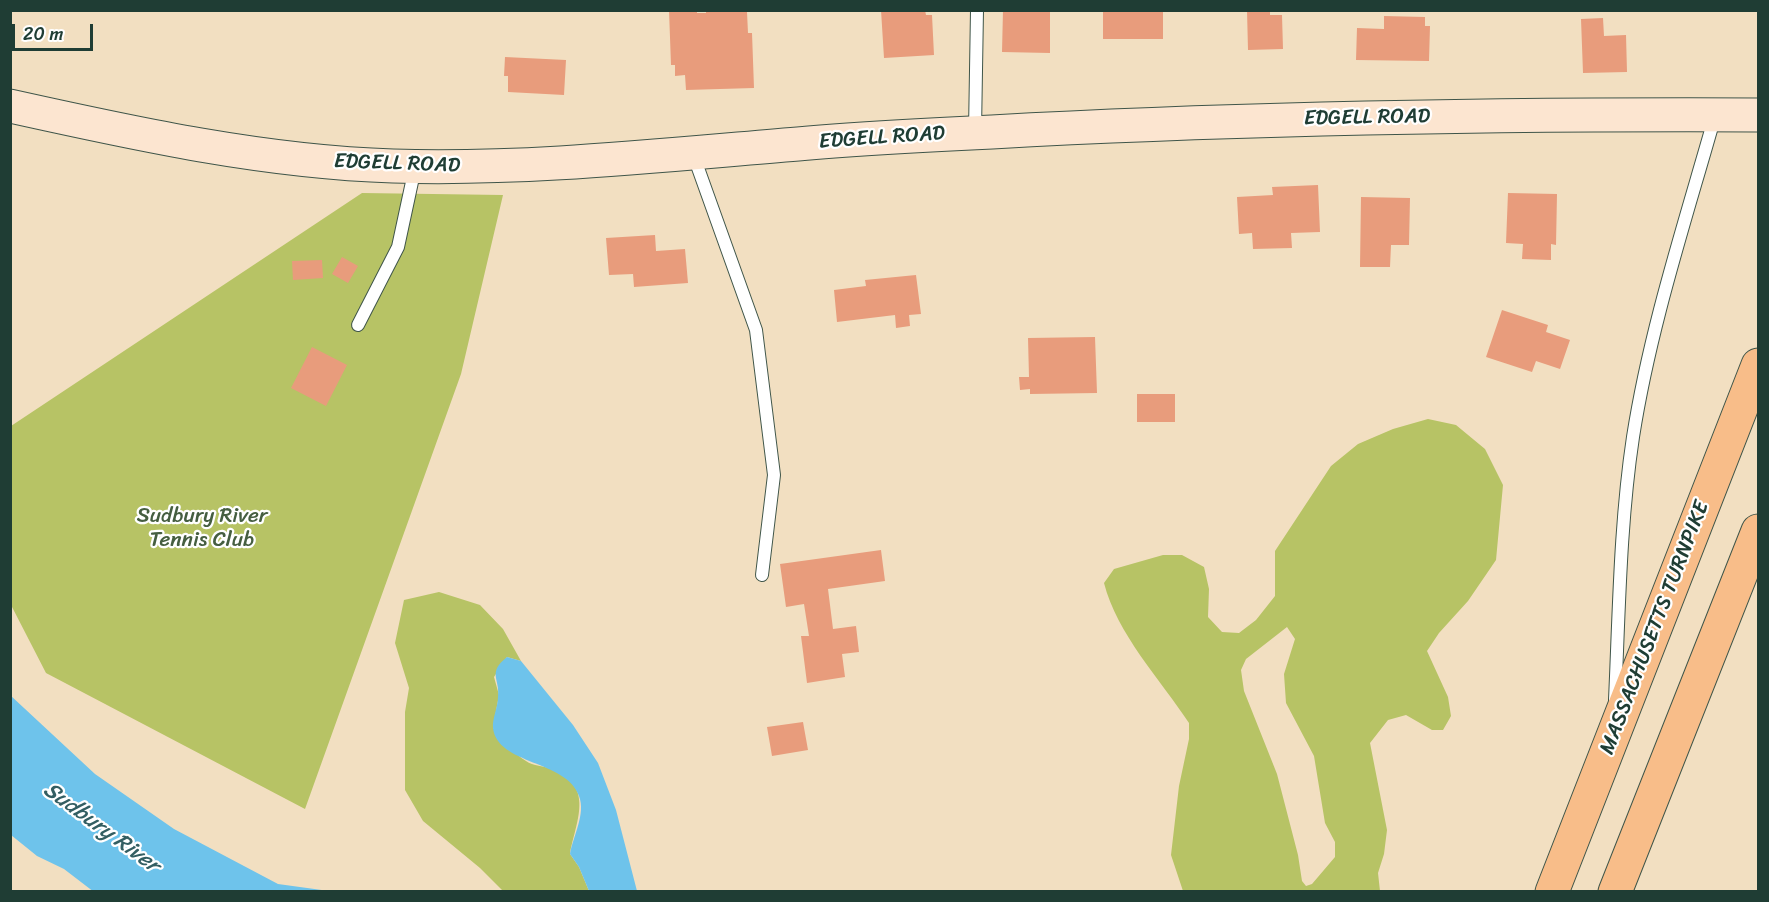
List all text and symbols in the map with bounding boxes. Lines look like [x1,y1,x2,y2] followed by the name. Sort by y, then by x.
[15,12,96,50] scale bar
[23,18,63,50] text: 20 m
[1304,104,1430,132] street label: EDGELL ROAD
[818,121,946,155] street label: EDGELL ROAD
[333,149,461,179] street label: EDGELL ROAD
[1595,498,1715,758] street label: MASSACHUSETTS TURNPIKE
[137,504,267,554] park label: Sudbury River Tennis Club
[38,777,164,879] water label: Sudbury River

